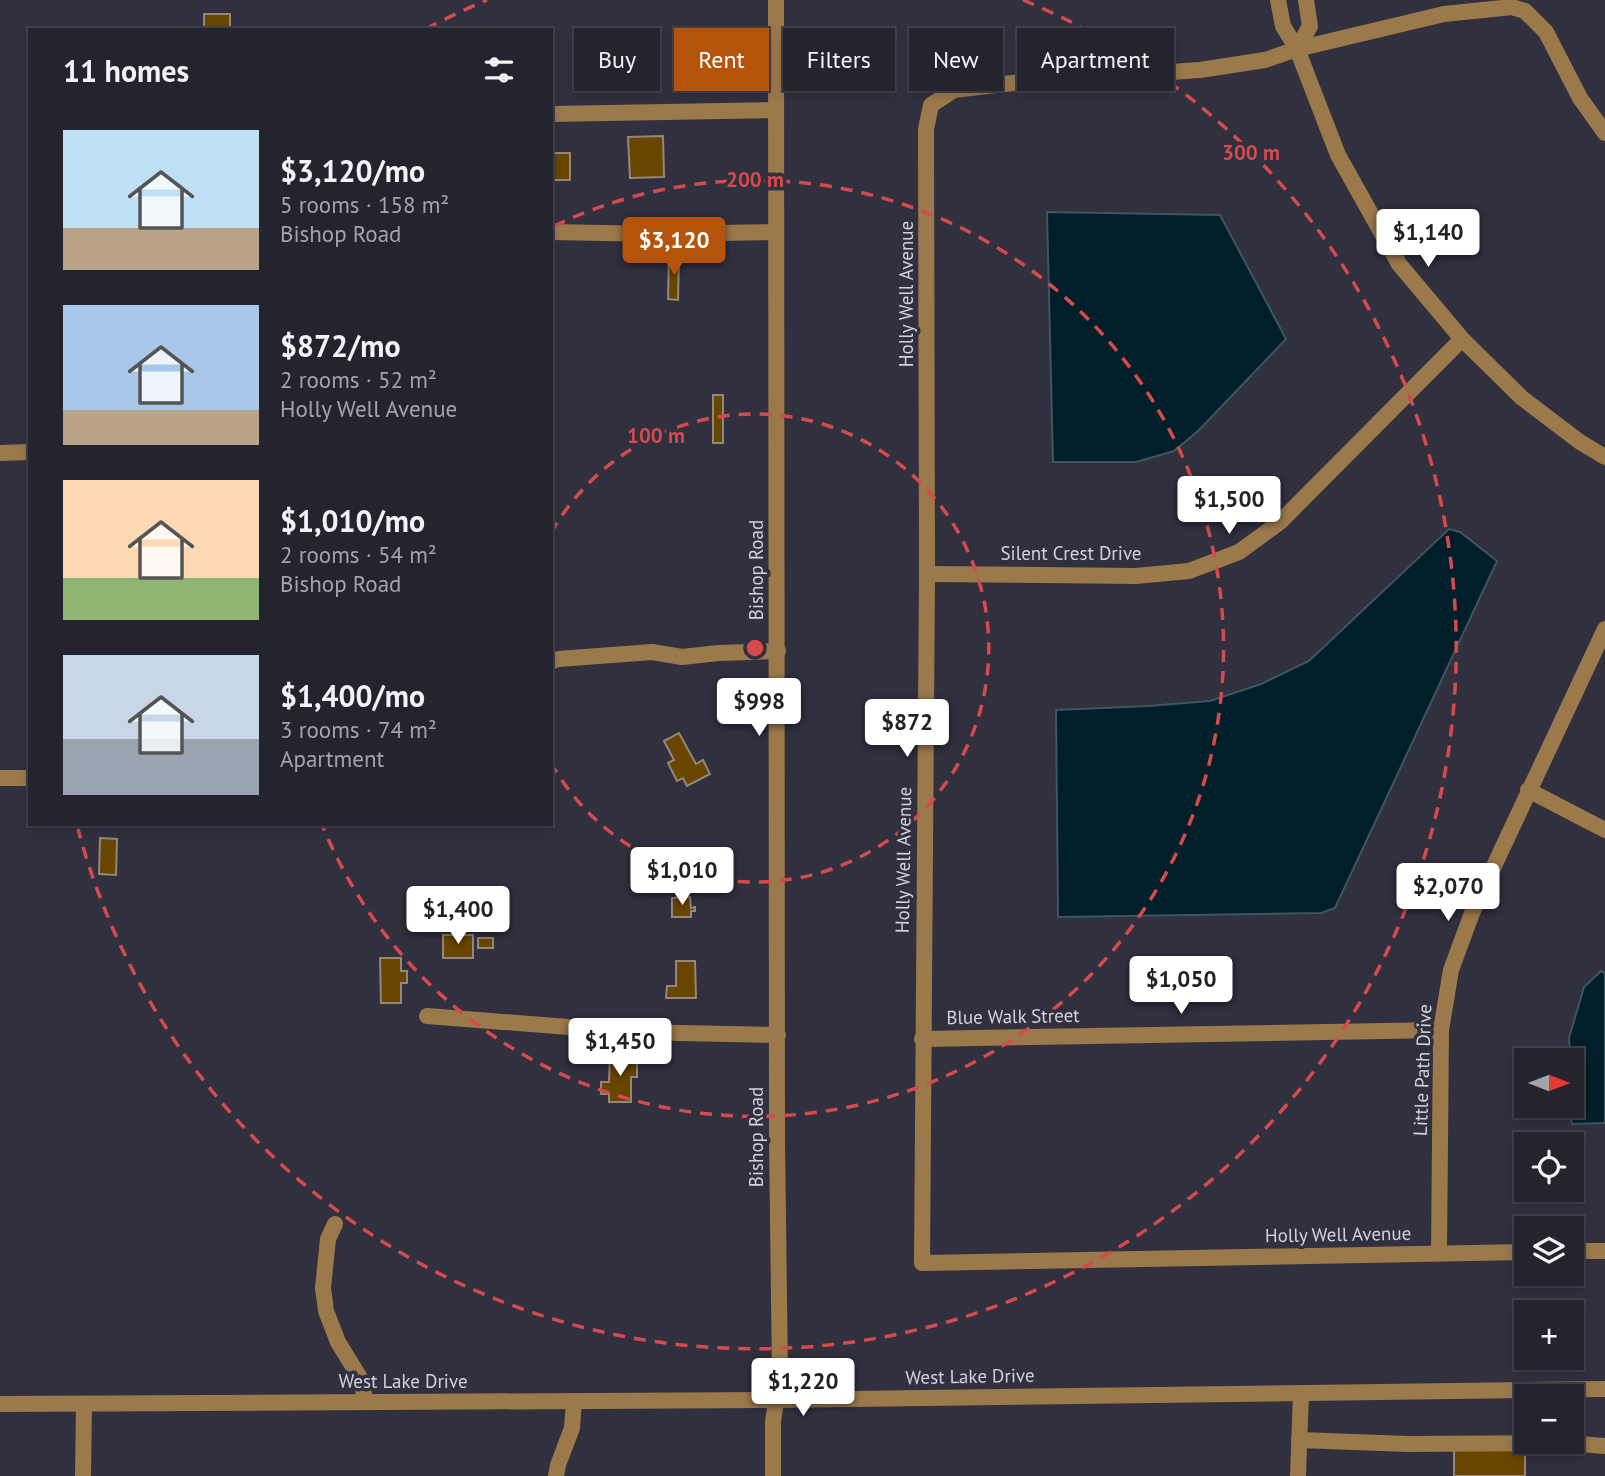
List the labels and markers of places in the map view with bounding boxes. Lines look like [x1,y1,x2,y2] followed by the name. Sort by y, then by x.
[1371,210,1485,269] pin: $1,140
[617,218,731,277] pin: $3,120
[1172,476,1286,536] pin: $1,500
[743,636,767,660] centre of rings
[718,678,800,738] pin: $998
[866,700,948,759] pin: $872
[625,848,739,907] pin: $1,010
[1391,864,1505,923] pin: $2,070
[401,886,515,946] pin: $1,400
[1124,956,1238,1016] pin: $1,050
[563,1018,677,1078] pin: $1,450
[746,1358,860,1418] pin: $1,220

